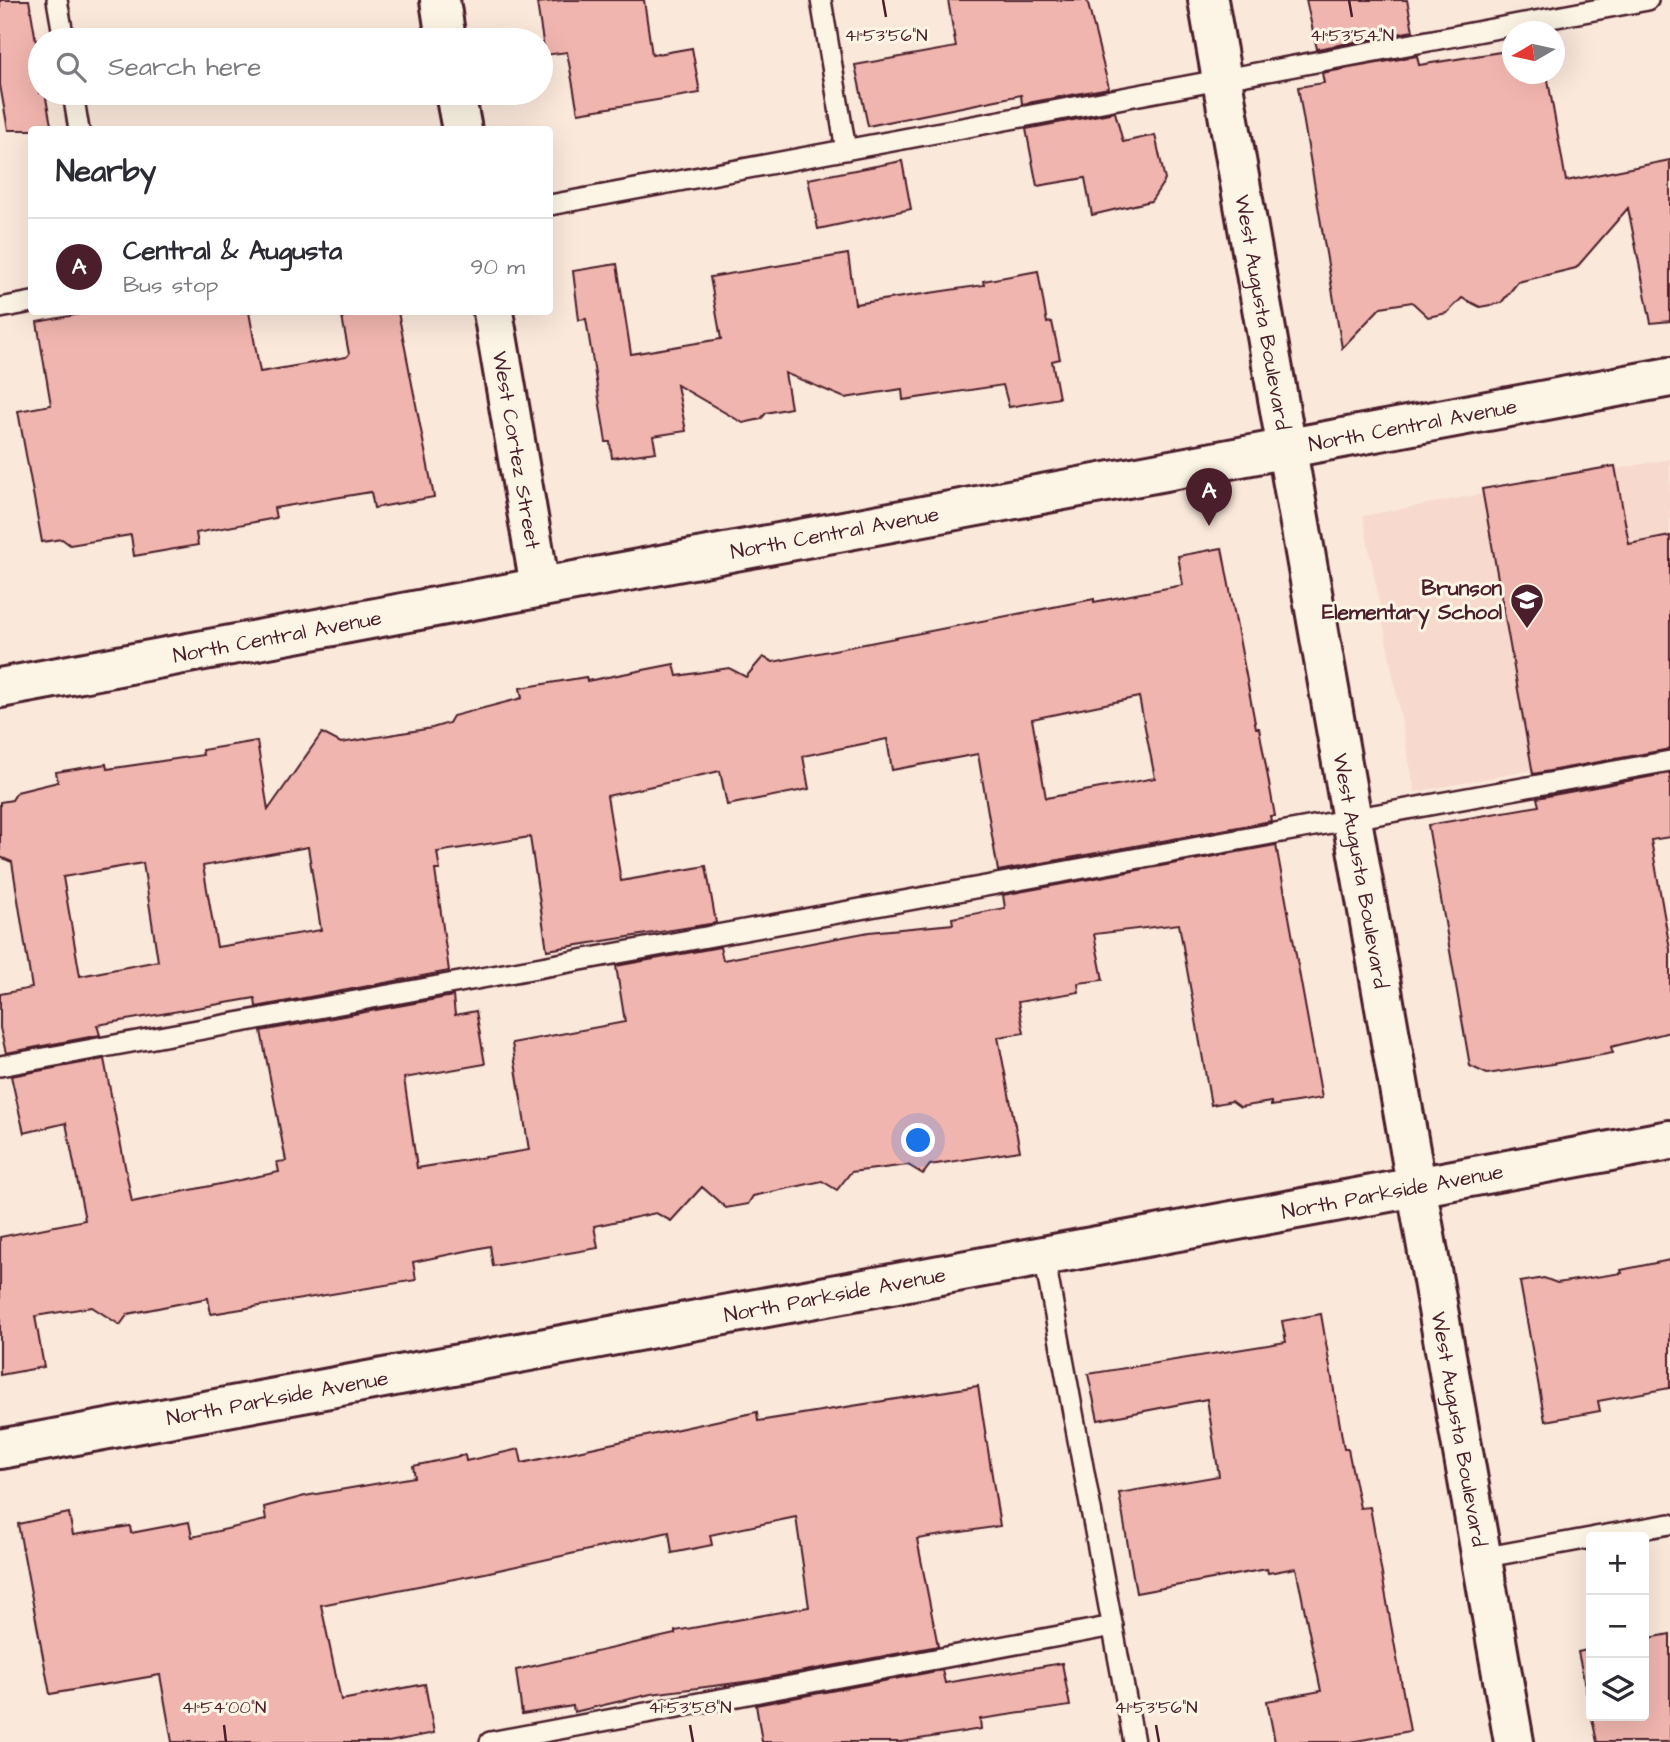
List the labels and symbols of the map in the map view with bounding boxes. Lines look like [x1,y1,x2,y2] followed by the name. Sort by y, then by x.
[1502,21,1565,84] north arrow
[845,23,927,48] text: 41°53'56"N
[1310,23,1394,48] text: 41°53'54"N
[1228,192,1298,432] street label: West Augusta Boulevard
[485,349,548,552] street label: West Cortez Street
[1306,391,1519,459] street label: North Central Avenue
[1186,468,1232,526] pin: A
[728,499,941,566] street label: North Central Avenue
[1322,574,1503,630] place label: Brunson Elementary School
[1508,581,1546,630] school or university icon: Brunson Elementary School
[171,603,384,670] street label: North Central Avenue
[1326,751,1396,991] street label: West Augusta Boulevard
[901,1123,935,1157] your location
[1279,1157,1506,1226] street label: North Parkside Avenue
[722,1260,948,1329] street label: North Parkside Avenue
[1424,1309,1494,1549] street label: West Augusta Boulevard
[164,1363,391,1432] street label: North Parkside Avenue
[182,1695,266,1720] text: 41°54'00"N
[648,1695,732,1720] text: 41°53'58"N
[1115,1695,1197,1720] text: 41°53'56"N

